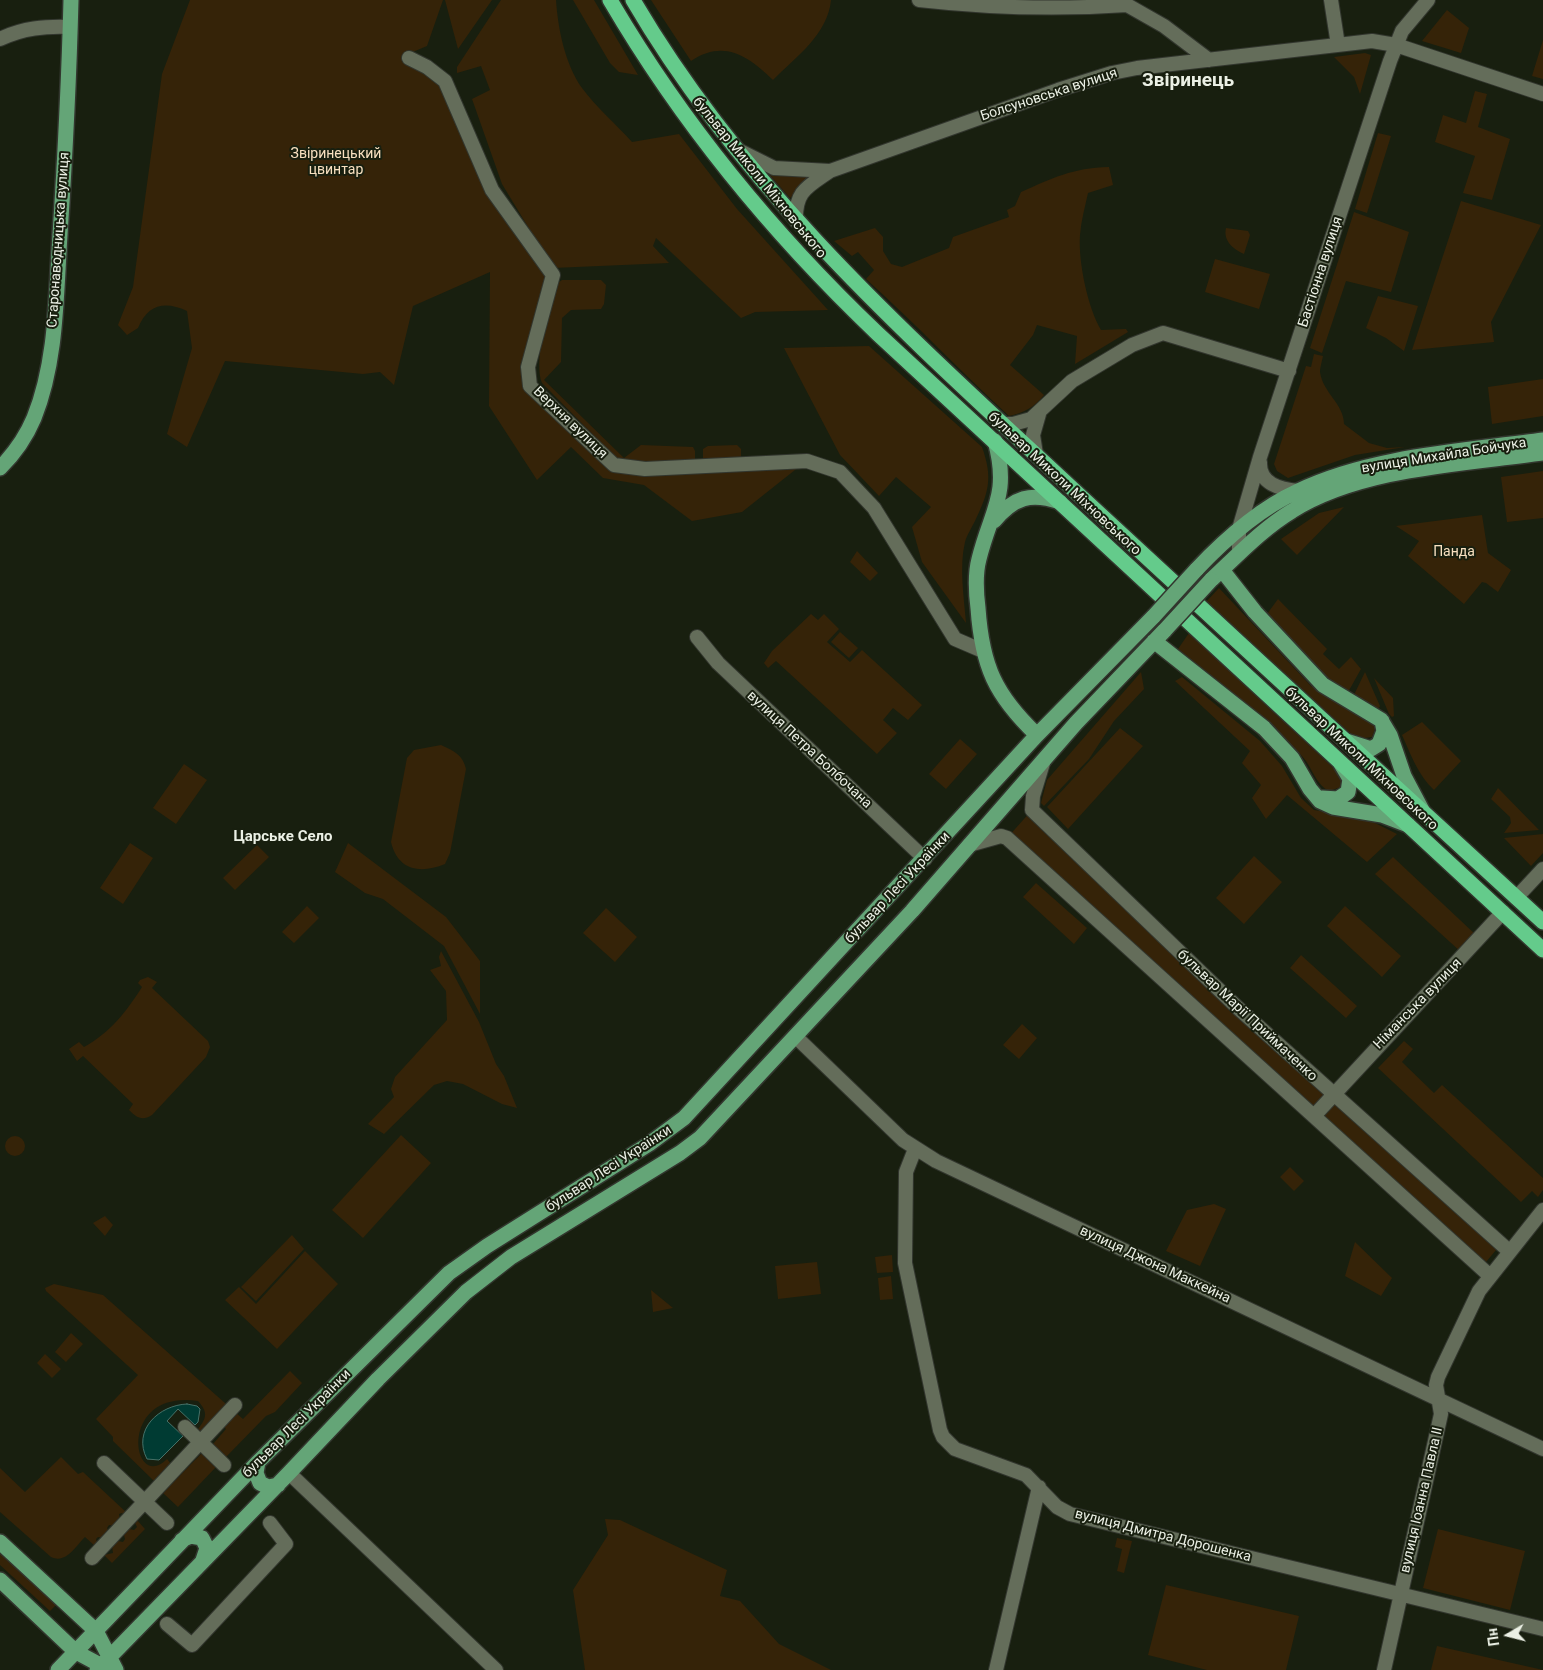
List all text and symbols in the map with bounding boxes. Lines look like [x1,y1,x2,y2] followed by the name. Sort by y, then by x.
[978,65,1120,125] street label: Болсуновська вулиця
[1142,70,1234,92] district label: Звіринець
[689,94,829,262] street label: бульвар Миколи Міхновського
[291,146,381,178] park label: Звіринецький цвинтар
[44,152,74,328] street label: Старонаводницька вулиця
[1295,214,1347,330] street label: Бастіонна вулиця
[529,383,611,463] street label: Верхня вулиця
[984,409,1144,559] street label: бульвар Миколи Міхновського
[1360,435,1528,477] street label: вулиця Михайла Бойчука
[1433,544,1475,560] park label: Панда
[1281,684,1441,834] street label: бульвар Миколи Міхновського
[743,688,875,812] street label: вулиця Петра Болбочана
[233,828,333,846] district label: Царське Село
[842,829,954,947] street label: бульвар Лесі Українки
[1174,947,1320,1085] street label: бульвар Марії Приймаченко
[1370,955,1466,1053] street label: Німанська вулиця
[543,1122,675,1216] street label: бульвар Лесі Українки
[1077,1223,1233,1307] street label: вулиця Джона Маккейна
[239,1366,355,1482] street label: бульвар Лесі Українки
[1397,1426,1447,1574] street label: вулиця Іоанна Павла II
[1073,1506,1253,1566] street label: вулиця Дмитра Дорошенка
[1483,1610,1533,1660] north arrow
[1484,1627,1502,1647] text: Пн

